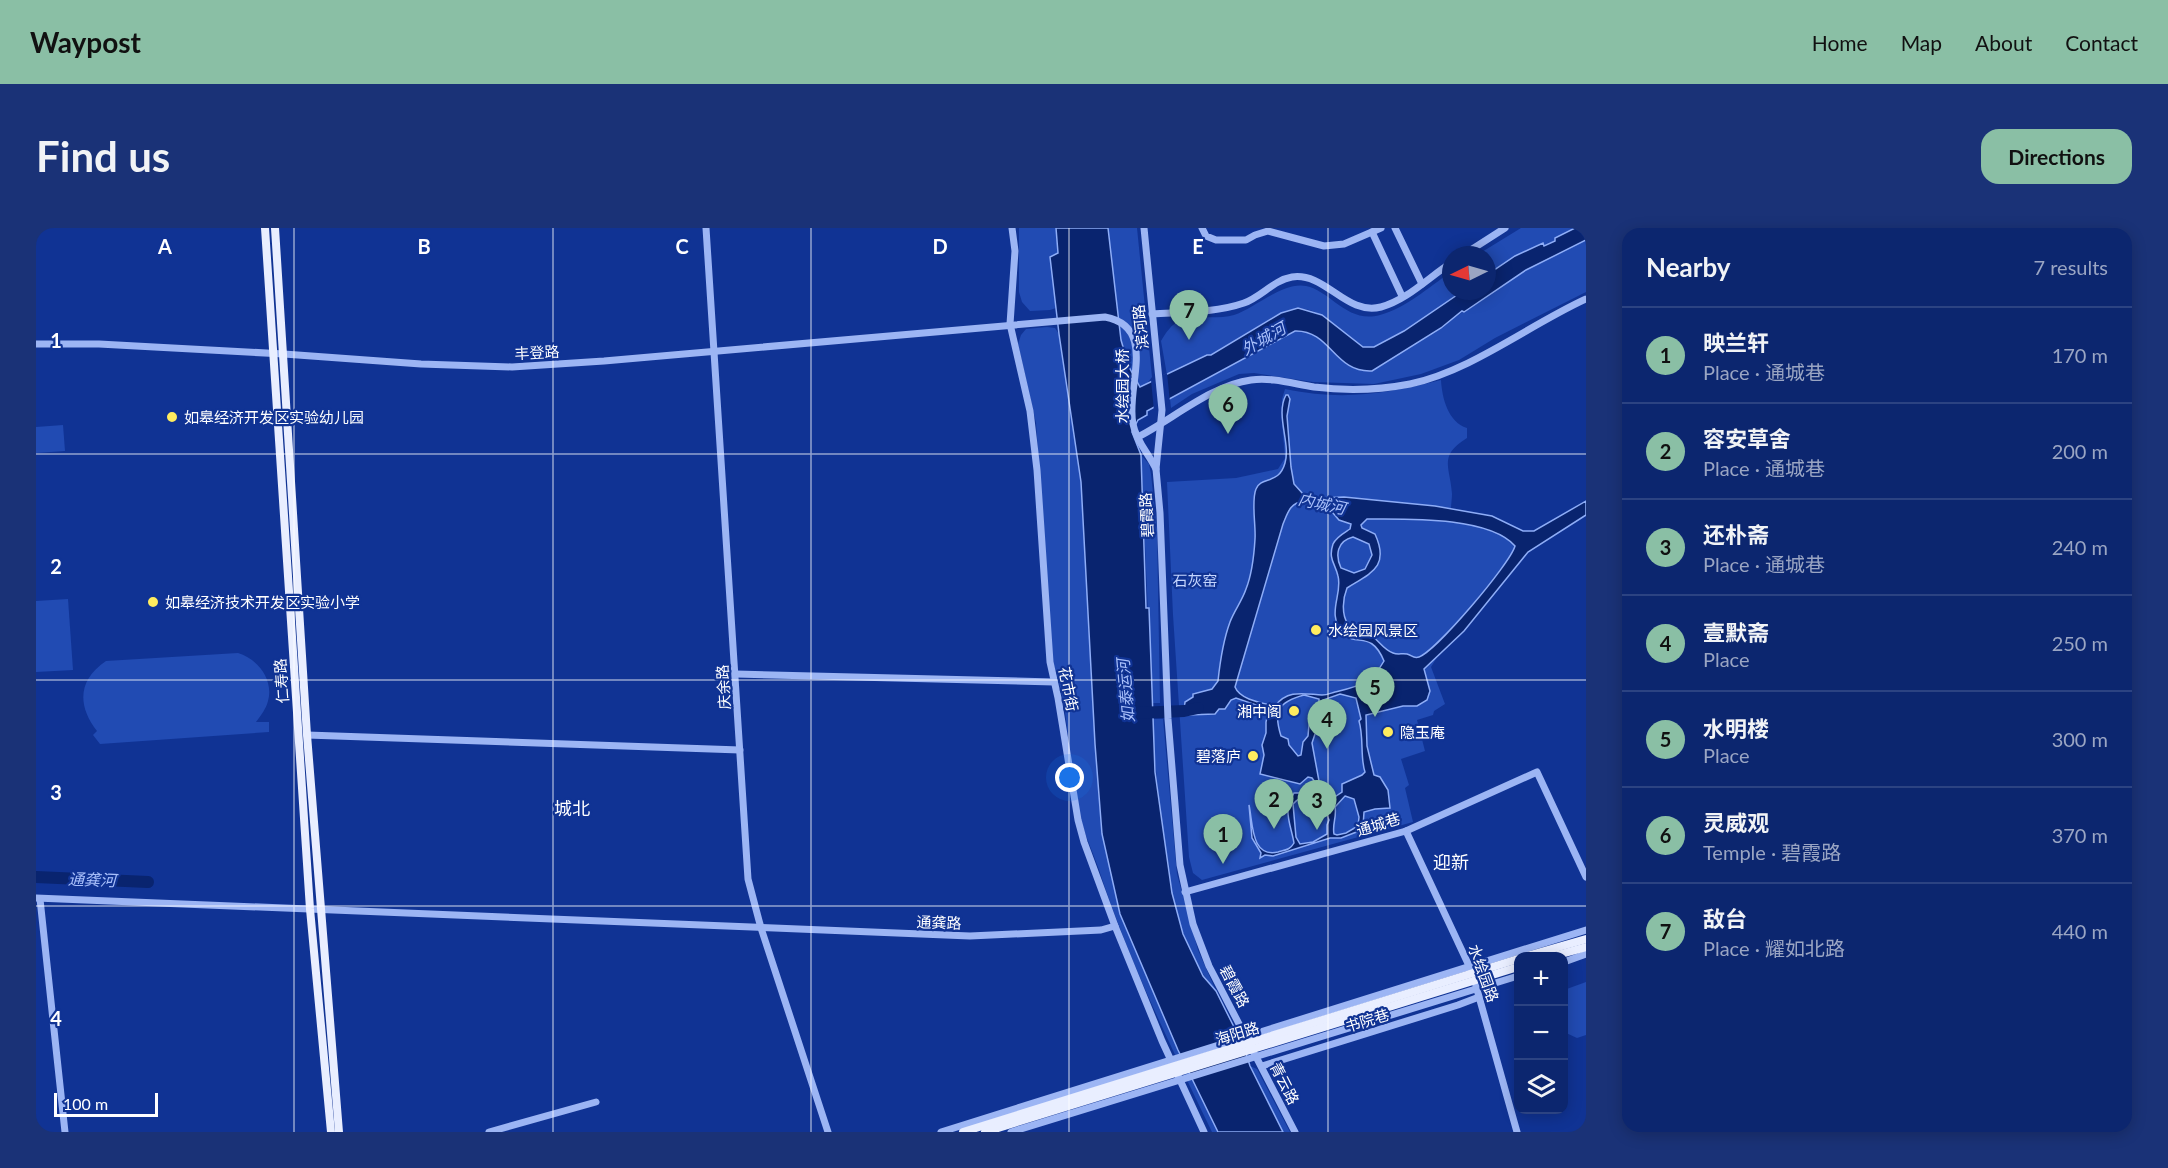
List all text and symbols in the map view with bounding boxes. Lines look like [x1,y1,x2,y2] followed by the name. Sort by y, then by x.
[30,25,141,59] text: Waypost
[1812,30,1868,55] text: Home
[1901,30,1942,55] text: Map
[1975,30,2032,55] text: About
[2065,30,2138,55] text: Contact
[1981,129,2132,184] button: Directions
[36,131,170,181] text: Find us
[157,234,172,258] text: A
[417,234,431,258] text: B
[675,234,689,258] text: C
[932,234,948,258] text: D
[1192,234,1204,258] text: E
[1442,246,1496,300] north arrow
[1646,251,1731,283] text: Nearby
[2033,255,2108,279] text: 7 results
[1170,291,1208,340] pin: 7
[1129,304,1151,350] street label: 滨河路
[1237,316,1291,358] water label: 外城河
[50,328,62,352] text: 1
[1703,329,1769,356] text: 映兰轩
[514,342,560,362] street label: 丰登路
[1660,343,1671,367] text: 1
[2052,343,2108,367] text: 170 m
[1113,348,1131,424] street label: 水绘园大桥
[1703,360,1825,384] text: Place · 通城巷
[1208,384,1248,434] pin: 6
[184,408,364,426] place label: 如皋经济开发区实验幼儿园
[165,410,179,424] marker: 如皋经济开发区实验幼儿园
[1703,425,1791,452] text: 容安草舍
[1660,439,1671,463] text: 2
[2052,439,2108,463] text: 200 m
[1703,456,1825,480] text: Place · 通城巷
[1297,489,1350,518] water label: 内城河
[1136,492,1156,538] street label: 碧霞路
[1703,521,1769,548] text: 还朴斋
[1660,535,1671,559] text: 3
[2052,535,2108,559] text: 240 m
[1703,552,1825,576] text: Place · 通城巷
[50,554,62,578] text: 2
[1172,571,1218,589] park label: 石灰窑
[165,593,360,611] place label: 如皋经济技术开发区实验小学
[146,595,160,609] marker: 如皋经济技术开发区实验小学
[1703,619,1769,646] text: 壹默斋
[1328,621,1418,639] place label: 水绘园风景区
[1309,623,1323,637] marker: 水绘园风景区
[1660,631,1671,655] text: 4
[2052,631,2108,655] text: 250 m
[1703,647,1750,671] text: Place
[1112,655,1137,724] water label: 如泰运河
[270,658,292,704] street label: 仁寿路
[713,664,733,710] street label: 庆余路
[1056,665,1082,713] street label: 花市街
[1356,668,1394,717] pin: 5
[1308,700,1346,749] pin: 4
[1237,702,1282,720] place label: 湘中阁
[1287,704,1301,718] marker: 湘中阁
[1703,715,1769,742] text: 水明楼
[1400,723,1445,741] place label: 隐玉庵
[1381,725,1395,739] marker: 隐玉庵
[1660,727,1671,751] text: 5
[2052,727,2108,751] text: 300 m
[1703,743,1750,767] text: Place
[1196,747,1241,765] place label: 碧落庐
[1246,749,1260,763] marker: 碧落庐
[1055,763,1084,792] your location
[50,780,62,804] text: 3
[1254,780,1294,829] pin: 2
[1298,780,1336,830] pin: 3
[554,797,590,819] district label: 城北
[1354,809,1402,839] street label: 通城巷
[1703,809,1769,836] text: 灵威观
[1204,814,1242,864] pin: 1
[1660,823,1671,847] text: 6
[2052,823,2108,847] text: 370 m
[1703,840,1841,864] text: Temple · 碧霞路
[1433,851,1469,873] district label: 迎新
[68,869,119,889] water label: 通龚河
[1703,905,1747,932] text: 敌台
[916,912,962,932] street label: 通龚路
[1660,919,1671,943] text: 7
[2052,919,2108,943] text: 440 m
[1703,936,1845,960] text: Place · 耀如北路
[1465,942,1503,1004] street label: 水绘园路
[1514,952,1568,1114] map controls
[1514,952,1568,1006] button: +
[1216,962,1254,1010] street label: 碧霞路
[1343,1005,1391,1035] street label: 书院巷
[50,1006,62,1030] text: 4
[1514,1006,1568,1060] button: −
[1213,1018,1261,1048] street label: 海阳路
[1267,1059,1303,1107] street label: 青云路
[1514,1060,1568,1114] button: layers
[54,1090,158,1118] scale bar
[63,1094,108,1113] text: 100 m

